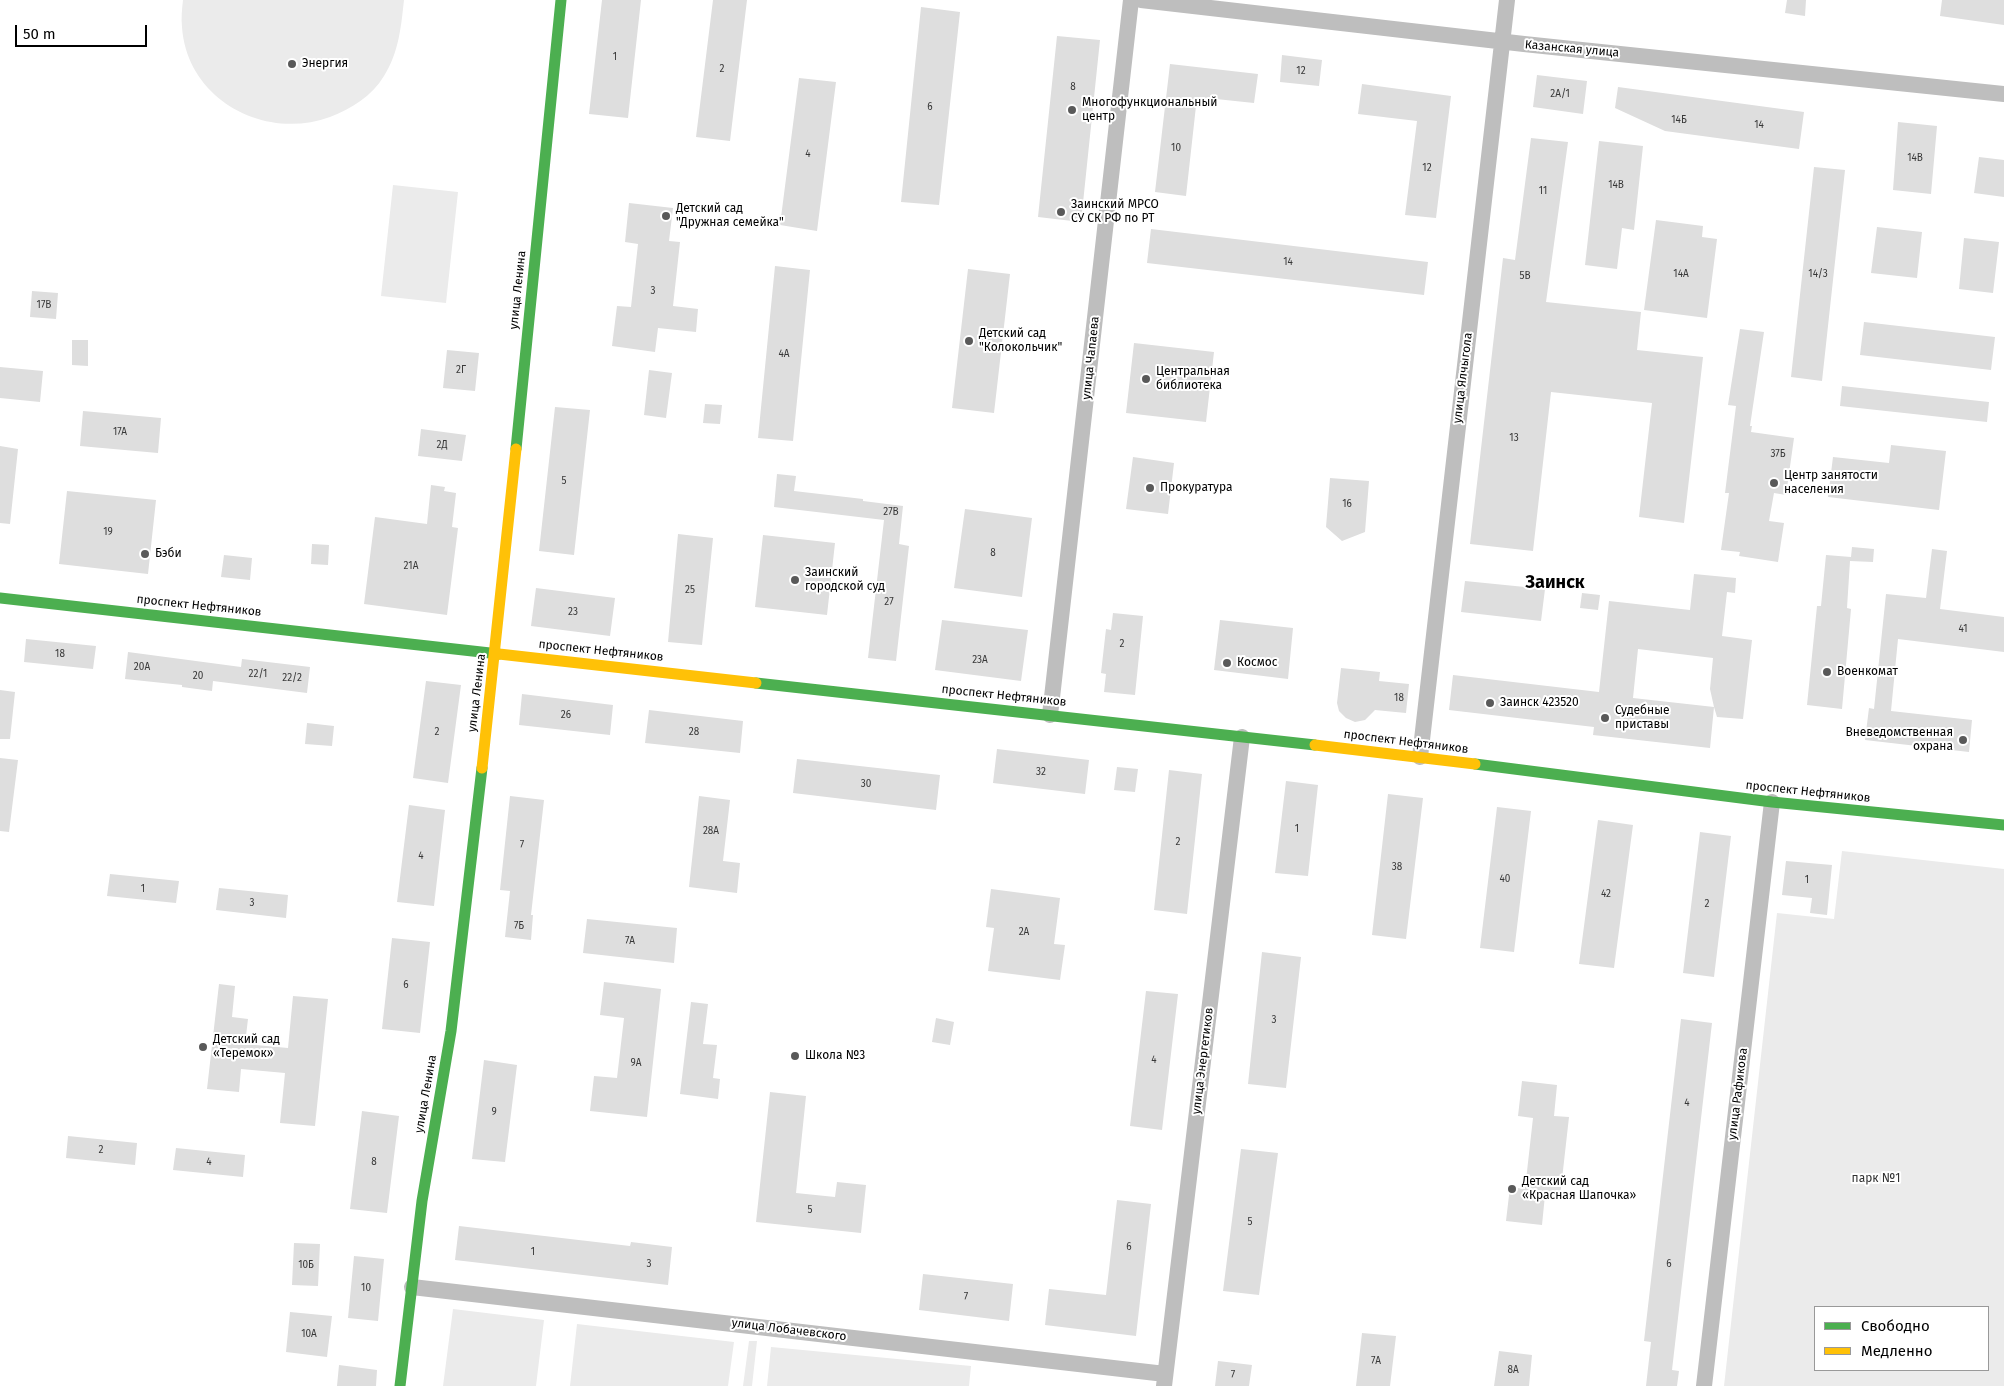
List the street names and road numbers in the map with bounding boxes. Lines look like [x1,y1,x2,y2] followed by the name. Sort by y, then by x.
[1524,38,1620,60] street label: Казанская улица
[507,250,529,330] street label: улица Ленина
[1079,316,1103,400] street label: улица Чапаева
[1450,332,1476,424] street label: улица Ялчыгола
[136,592,262,620] street label: проспект Нефтяников
[538,637,664,665] street label: проспект Нефтяников
[465,653,489,733] street label: улица Ленина
[941,682,1067,710] street label: проспект Нефтяников
[1343,727,1469,757] street label: проспект Нефтяников
[1745,778,1871,806] street label: проспект Нефтяников
[1189,1007,1217,1115] street label: улица Энергетиков
[1725,1047,1751,1141] street label: улица Рафикова
[412,1054,440,1134] street label: улица Ленина
[731,1316,847,1344] street label: улица Лобачевского

